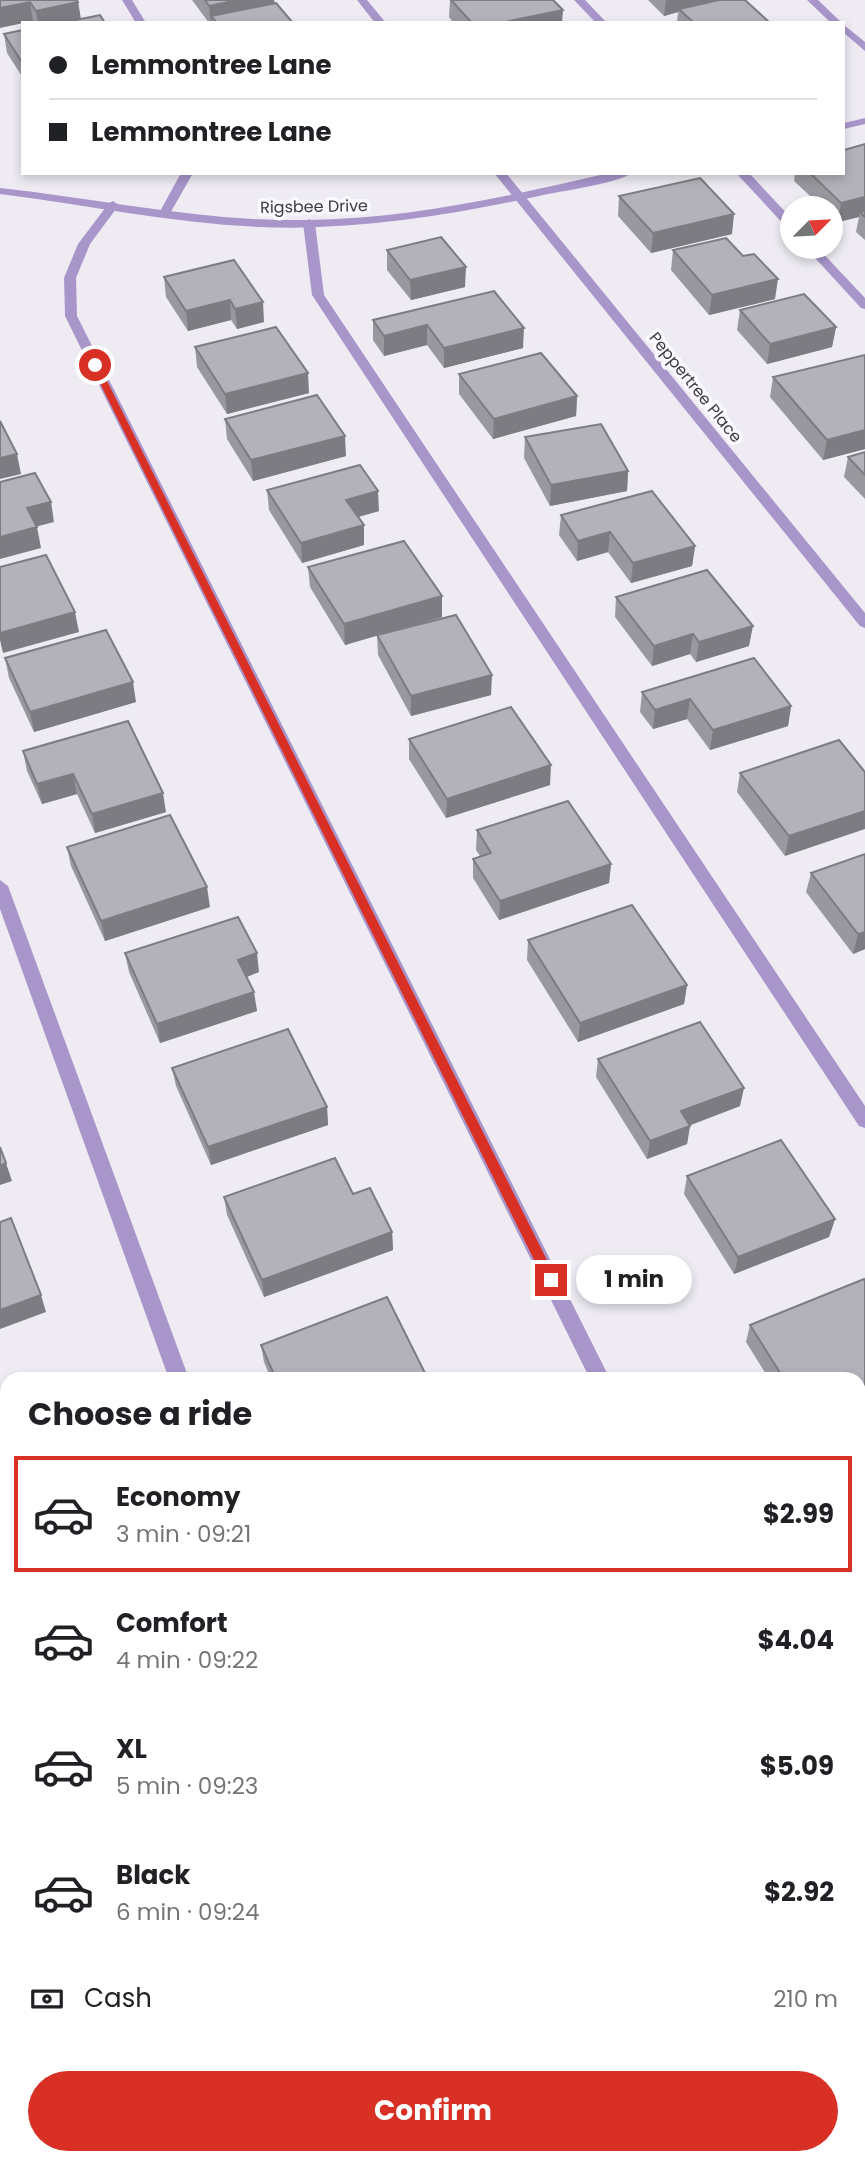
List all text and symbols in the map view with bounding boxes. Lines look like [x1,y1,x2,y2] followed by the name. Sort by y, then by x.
[91,47,331,83] text: Lemmontree Lane
[91,114,331,150] text: Lemmontree Lane
[260,194,368,219] street label: Rigsbee Drive
[780,196,844,259] north arrow
[780,196,843,259] map controls
[644,327,747,448] street label: Peppertree Place
[79,349,111,381] route start
[576,1256,691,1304] callout: 1 min
[604,1263,664,1295] text: 1 min
[535,1264,567,1296] route end
[28,1391,252,1436] text: Choose a ride
[116,1479,240,1515] text: Economy
[32,1483,95,1546] icon: car
[763,1496,834,1532] text: $2.99
[116,1518,251,1550] text: 3 min · 09:21
[116,1605,228,1641] text: Comfort
[32,1609,95,1672] icon: car
[757,1622,834,1658] text: $4.04
[116,1644,258,1676] text: 4 min · 09:22
[116,1731,147,1767] text: XL
[32,1735,95,1798] icon: car
[760,1748,834,1784] text: $5.09
[116,1770,258,1802] text: 5 min · 09:23
[116,1857,190,1893] text: Black
[32,1861,95,1924] icon: car
[764,1874,834,1910] text: $2.92
[116,1896,260,1928] text: 6 min · 09:24
[28,1980,66,2018] icon: cash
[84,1980,152,2016] text: Cash
[773,1983,838,2015] text: 210 m
[28,2071,838,2151] button: Confirm

